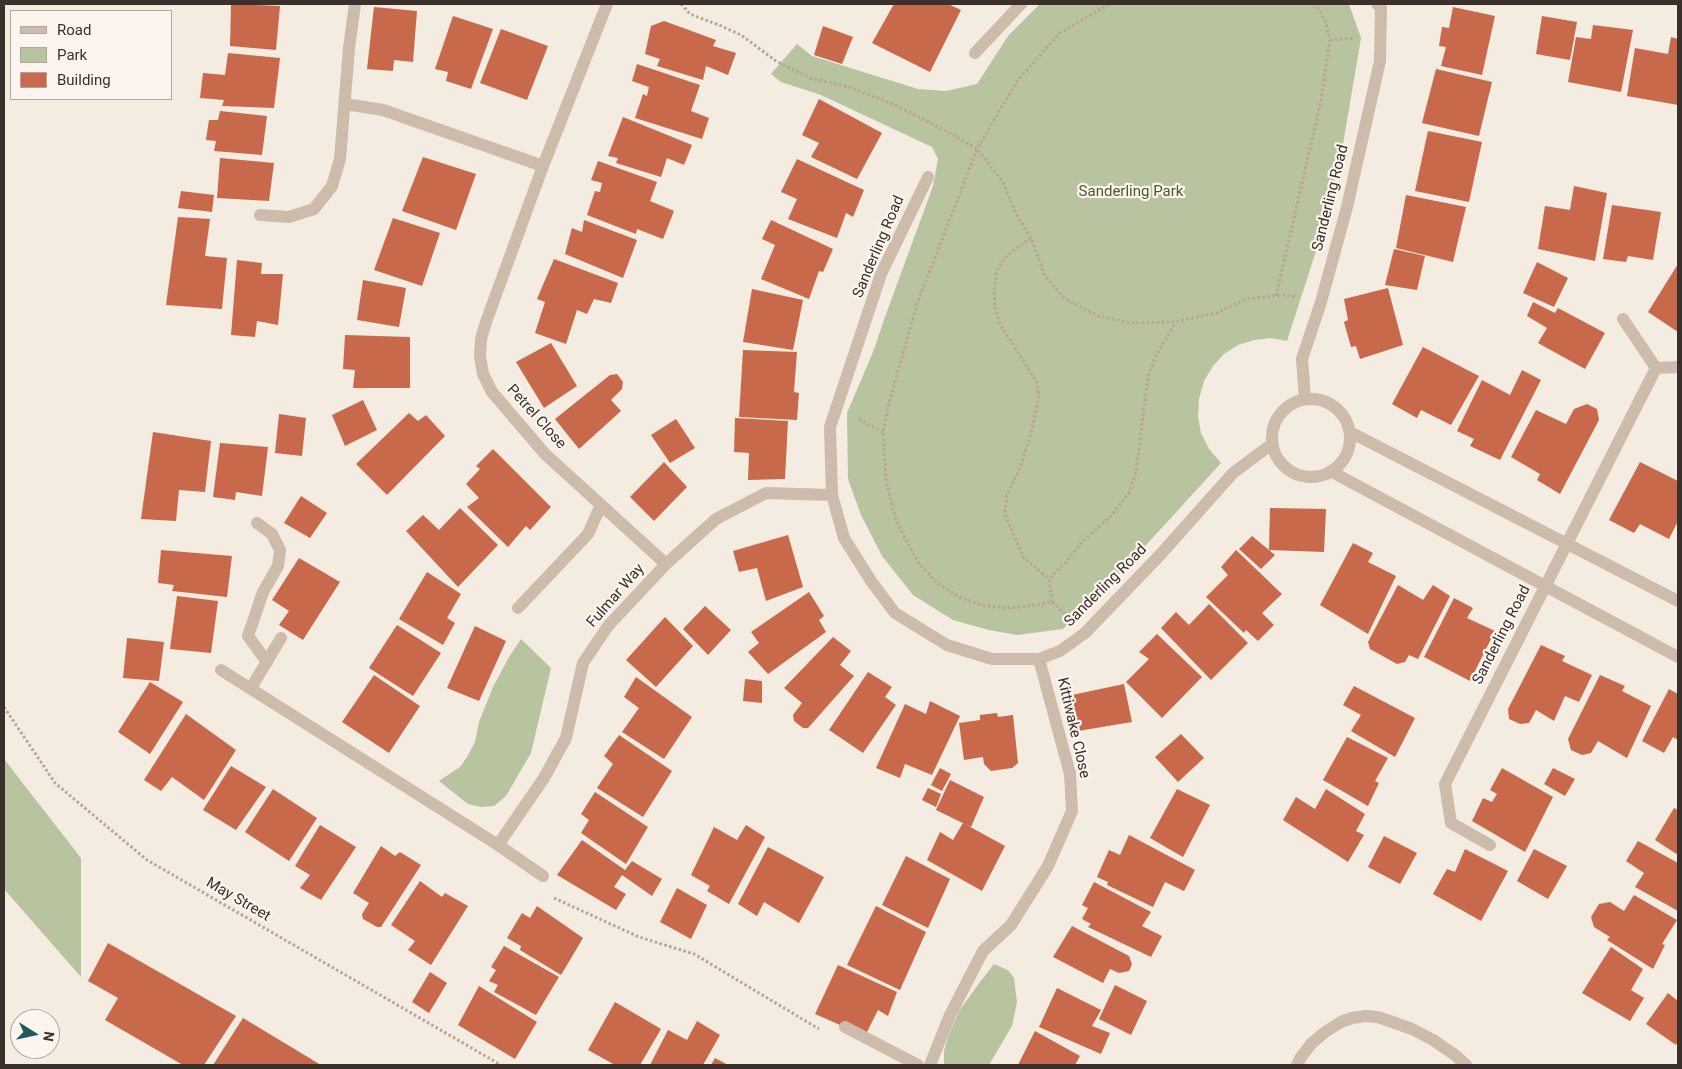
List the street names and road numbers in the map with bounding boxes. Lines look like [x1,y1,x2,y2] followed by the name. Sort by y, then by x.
[1309,143,1353,253] street label: Sanderling Road
[849,193,909,301] street label: Sanderling Road
[502,381,570,453] street label: Petrel Close
[1061,541,1151,631] street label: Sanderling Road
[583,561,649,631] street label: Fulmar Way
[1469,582,1535,688] street label: Sanderling Road
[1053,676,1093,780] street label: Kittiwake Close
[203,874,273,926] street label: May Street

